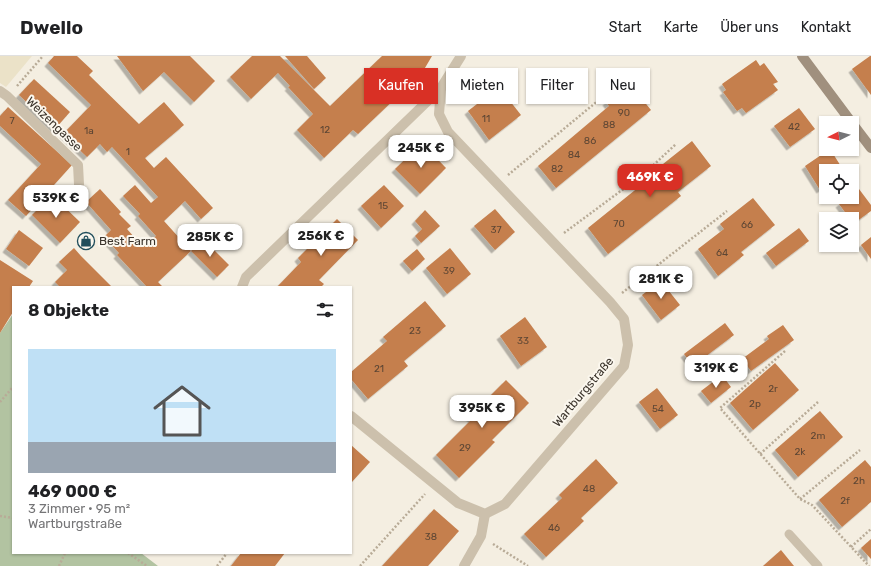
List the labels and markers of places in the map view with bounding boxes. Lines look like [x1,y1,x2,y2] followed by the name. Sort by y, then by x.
[388,135,454,169] pin: 245K €
[617,164,683,198] pin: 469K €
[23,185,89,219] pin: 539K €
[288,223,354,257] pin: 256K €
[177,224,243,258] pin: 285K €
[76,231,96,251] shop icon: Best Farm
[99,234,156,248] place label: Best Farm
[628,266,694,300] pin: 281K €
[683,355,749,389] pin: 319K €
[449,395,515,429] pin: 395K €

